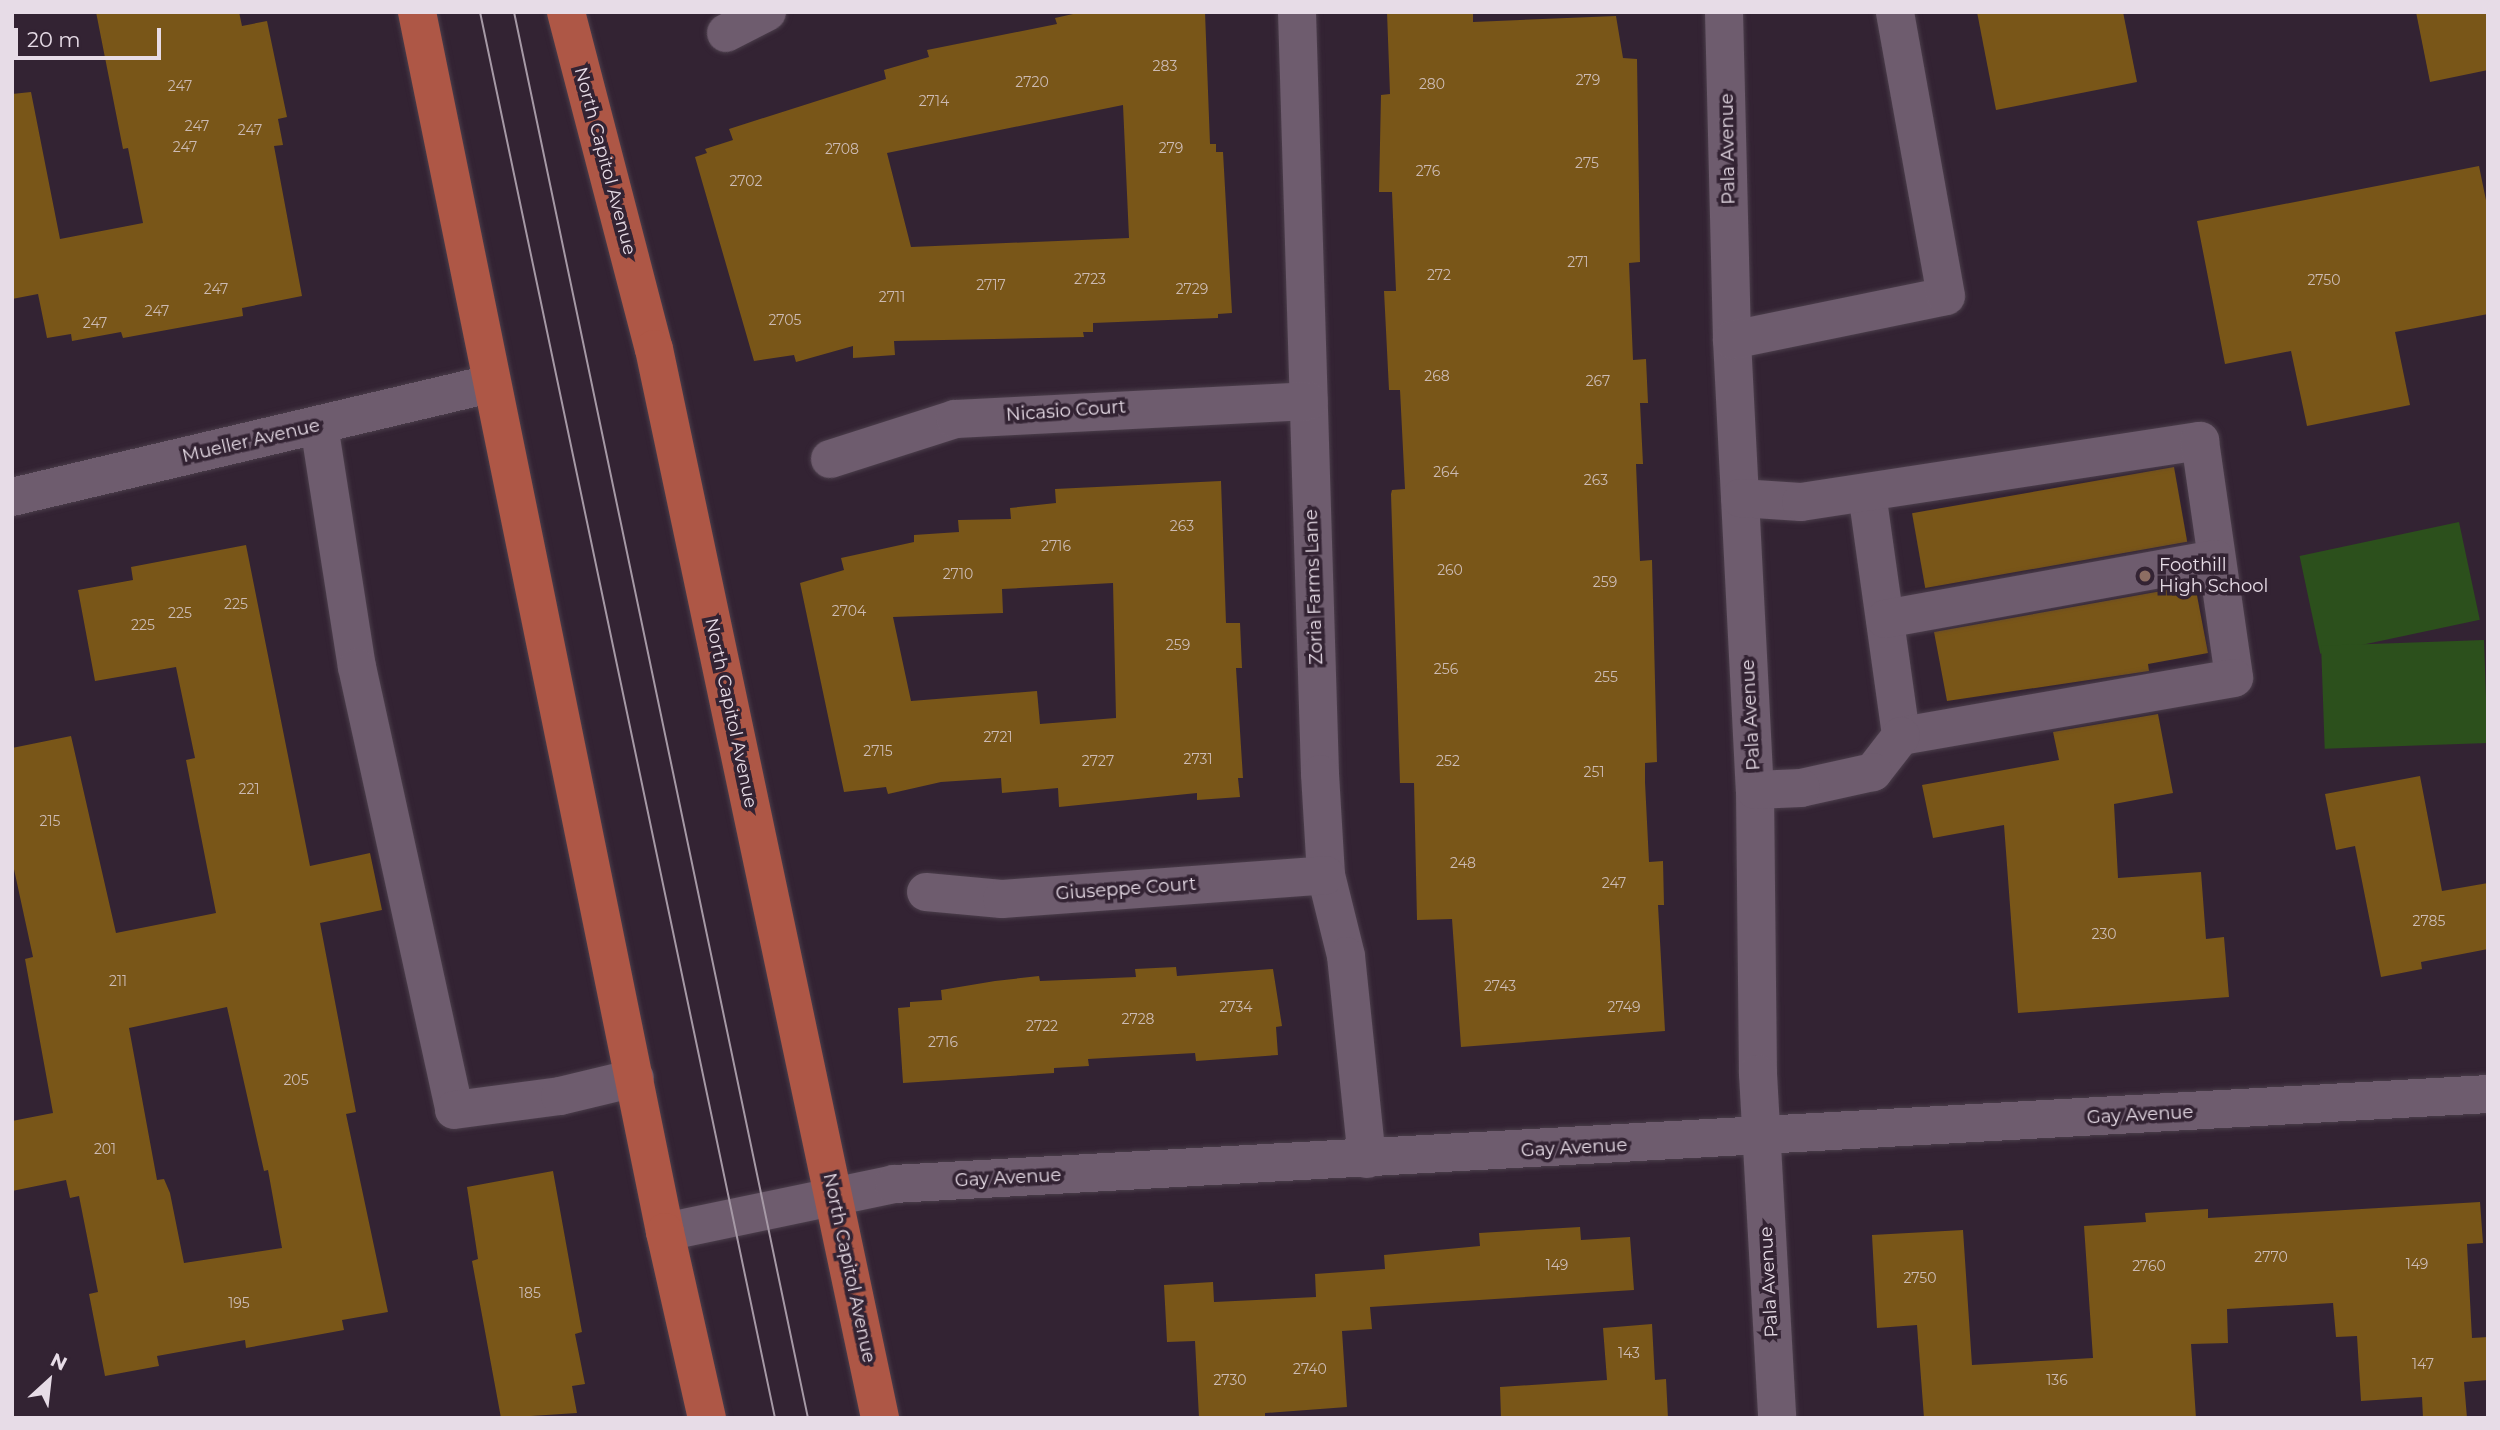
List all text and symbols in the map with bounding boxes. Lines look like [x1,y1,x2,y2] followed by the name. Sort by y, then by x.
[18,14,164,58] scale bar
[27,27,81,52] text: 20 m
[1153,58,1177,74] house number: 283
[570,65,640,257] street label: North Capitol Avenue
[1576,72,1600,88] house number: 279
[1015,74,1049,90] house number: 2720
[1419,76,1445,92] house number: 280
[168,78,192,94] house number: 247
[919,93,949,109] house number: 2714
[1716,93,1740,205] street label: Pala Avenue
[185,118,209,134] house number: 247
[238,122,262,138] house number: 247
[173,139,197,155] house number: 247
[1159,140,1183,156] house number: 279
[825,141,859,157] house number: 2708
[1575,155,1599,171] house number: 275
[1416,163,1440,179] house number: 276
[729,173,763,189] house number: 2702
[1567,254,1589,270] house number: 271
[1427,267,1451,283] house number: 272
[1074,271,1106,287] house number: 2723
[2307,272,2341,288] house number: 2750
[976,277,1006,293] house number: 2717
[204,281,228,297] house number: 247
[1176,281,1208,297] house number: 2729
[879,289,905,305] house number: 2711
[145,303,169,319] house number: 247
[768,312,802,328] house number: 2705
[83,315,107,331] house number: 247
[1424,368,1450,384] house number: 268
[1586,373,1610,389] house number: 267
[1005,396,1127,426] street label: Nicasio Court
[180,415,322,467] street label: Mueller Avenue
[1433,464,1459,480] house number: 264
[1584,472,1608,488] house number: 263
[1300,509,1328,665] street label: Zoria Farms Lane
[1170,518,1194,534] house number: 263
[1041,538,1071,554] house number: 2716
[2159,555,2268,598] place label: Foothill High School
[1437,562,1463,578] house number: 260
[943,566,973,582] house number: 2710
[2137,568,2153,584] marker: Foothill High School
[1593,574,1617,590] house number: 259
[224,596,248,612] house number: 225
[832,603,866,619] house number: 2704
[168,605,192,621] house number: 225
[700,616,762,810] street label: North Capitol Avenue
[131,617,155,633] house number: 225
[1166,637,1190,653] house number: 259
[1737,659,1765,771] street label: Pala Avenue
[1434,661,1458,677] house number: 256
[1594,669,1618,685] house number: 255
[983,729,1013,745] house number: 2721
[863,743,893,759] house number: 2715
[1184,751,1212,767] house number: 2731
[1082,753,1114,769] house number: 2727
[1436,753,1460,769] house number: 252
[1584,764,1604,780] house number: 251
[239,781,259,797] house number: 221
[40,813,60,829] house number: 215
[1450,855,1476,871] house number: 248
[1055,873,1197,905] street label: Giuseppe Court
[1602,875,1626,891] house number: 247
[2413,913,2445,929] house number: 2785
[2091,926,2117,942] house number: 230
[109,973,127,989] house number: 211
[1484,978,1516,994] house number: 2743
[1219,999,1253,1015] house number: 2734
[1608,999,1640,1015] house number: 2749
[1121,1011,1155,1027] house number: 2728
[1026,1018,1058,1034] house number: 2722
[928,1034,958,1050] house number: 2716
[283,1072,309,1088] house number: 205
[2086,1101,2194,1129] street label: Gay Avenue
[1520,1134,1628,1162] street label: Gay Avenue
[94,1141,116,1157] house number: 201
[954,1164,1062,1192] street label: Gay Avenue
[818,1171,880,1365] street label: North Capitol Avenue
[1755,1226,1783,1338] street label: Pala Avenue
[2254,1249,2288,1265] house number: 2770
[2406,1256,2428,1272] house number: 149
[1546,1257,1568,1273] house number: 149
[2132,1258,2166,1274] house number: 2760
[1903,1270,1937,1286] house number: 2750
[519,1285,541,1301] house number: 185
[228,1295,250,1311] house number: 195
[1618,1345,1640,1361] house number: 143
[14,1346,84,1416] north arrow
[47,1348,71,1376] text: N
[2412,1356,2434,1372] house number: 147
[1293,1361,1327,1377] house number: 2740
[1213,1372,1247,1388] house number: 2730
[2046,1372,2068,1388] house number: 136

